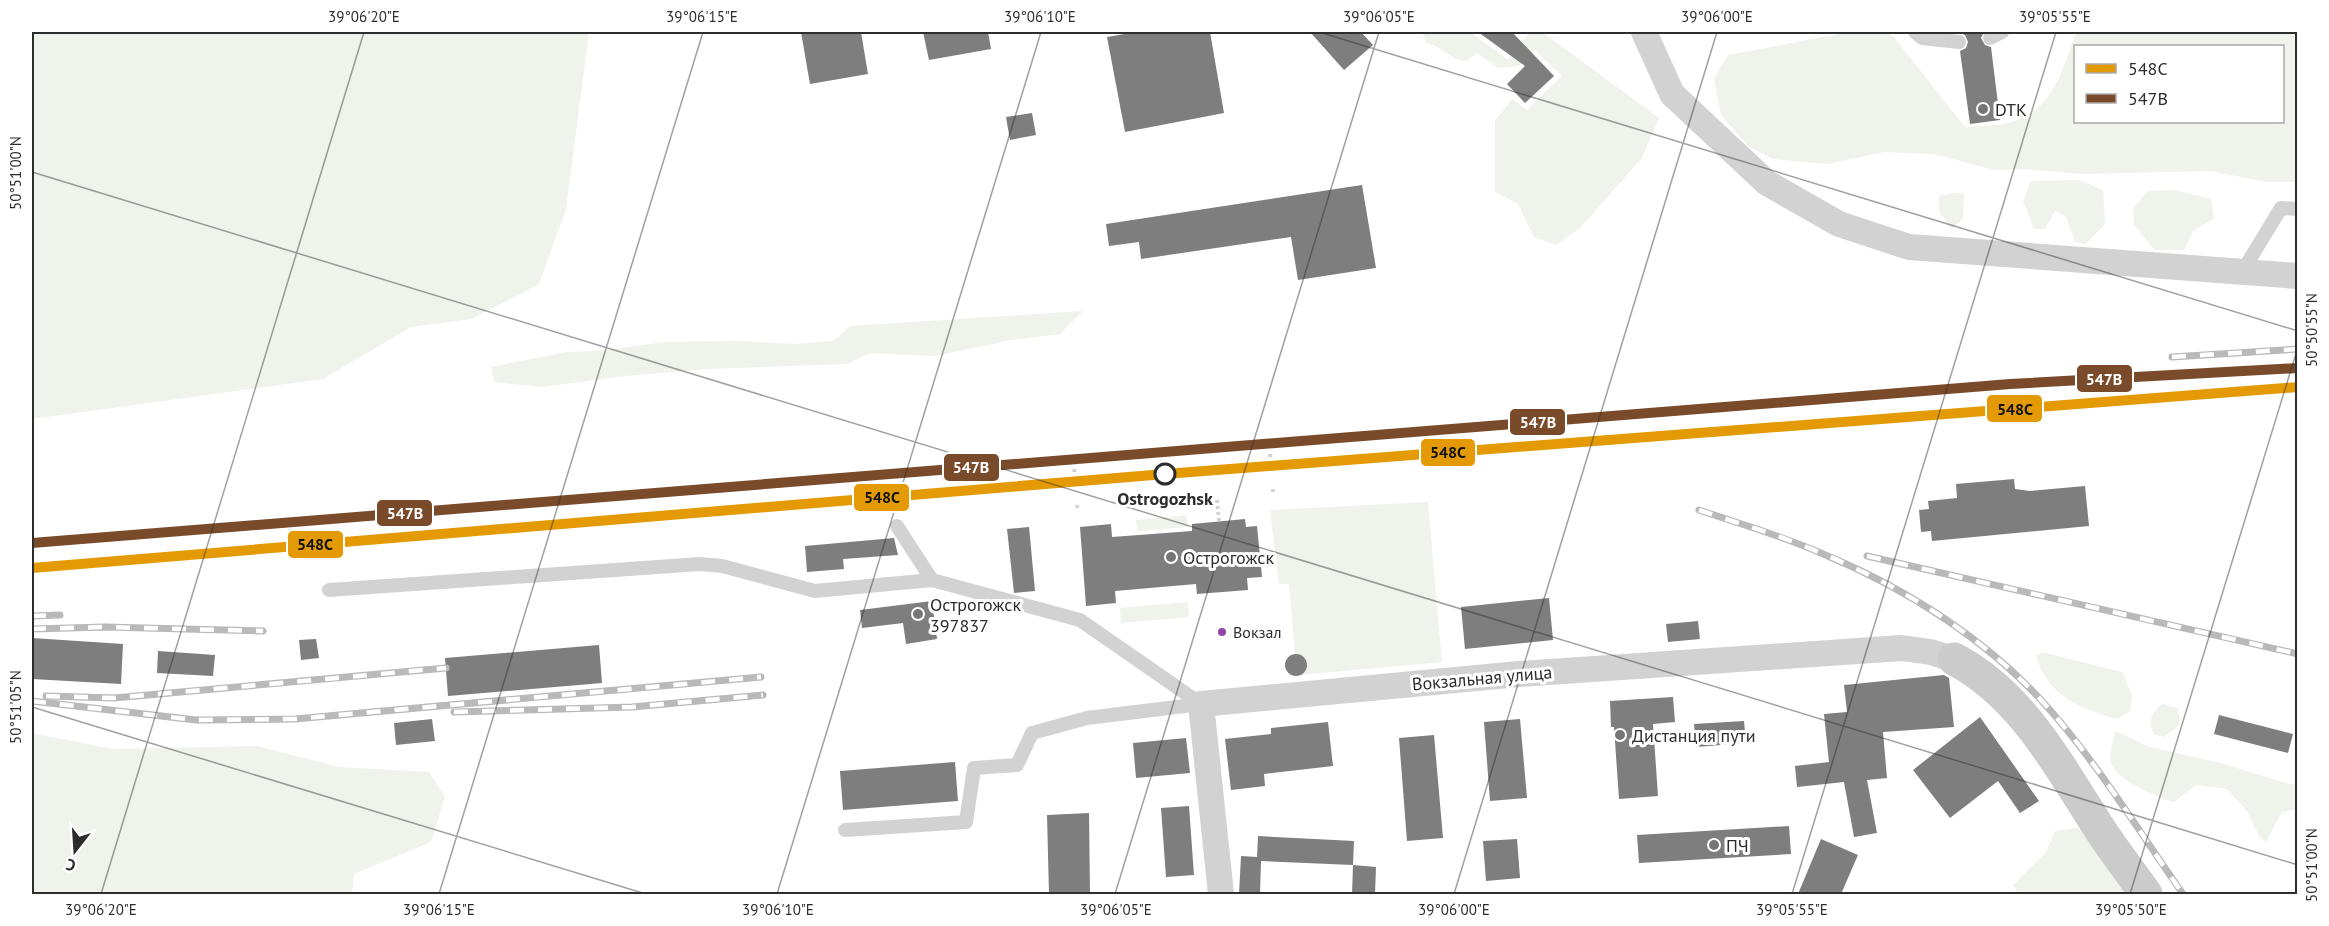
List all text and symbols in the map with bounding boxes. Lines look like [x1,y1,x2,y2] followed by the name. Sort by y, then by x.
[328,7,400,26] text: 39°06'20"E
[666,7,738,26] text: 39°06'15"E
[1004,7,1076,26] text: 39°06'10"E
[1343,7,1415,26] text: 39°06'05"E
[1681,7,1753,26] text: 39°06'00"E
[2019,7,2091,26] text: 39°05'55"E
[2074,45,2284,123] legend
[2128,57,2168,80] text: 548С
[2128,87,2168,110] text: 547В
[1995,98,2027,121] place label: DTK
[1976,102,1990,116] marker: DTK
[6,136,25,210] text: 50°51'00"N
[2302,293,2321,367] text: 50°50'55"N
[2076,364,2133,393] line badge: 547В
[2086,369,2122,389] text: 547В
[1986,394,2043,423] line badge: 548С
[1997,399,2033,419] text: 548С
[1509,408,1566,436] line badge: 547В
[1520,412,1556,432] text: 547В
[1420,438,1476,467] line badge: 548С
[1430,442,1466,462] text: 548С
[943,453,1000,482] line badge: 547В
[953,457,989,477] text: 547В
[1154,463,1176,485] marker: Ostrogozhsk
[853,483,910,512] line badge: 548С
[864,487,900,507] text: 548С
[1117,487,1213,510] place label: Ostrogozhsk
[376,499,433,527] line badge: 547В
[387,503,423,523] text: 547В
[287,530,344,559] line badge: 548С
[297,534,333,554] text: 548С
[1183,546,1274,569] place label: Острогожск
[1164,550,1178,564] marker: Острогожск
[930,593,1021,637] place label: Острогожск 397837
[911,607,925,621] marker: Острогожск 397837
[1233,622,1282,642] place label: Вокзал
[1216,626,1228,638] marker: Вокзал
[1411,660,1553,696] street label: Вокзальная улица
[6,670,25,744] text: 50°51'05"N
[1632,724,1756,747] place label: Дистанция пути
[1613,728,1627,742] marker: Дистанция пути
[45,821,105,881] north arrow
[2302,828,2321,902] text: 50°51'00"N
[1726,834,1749,857] place label: ПЧ
[1707,838,1721,852] marker: ПЧ
[63,854,78,876] text: С
[65,900,137,919] text: 39°06'20"E
[403,900,475,919] text: 39°06'15"E
[742,900,814,919] text: 39°06'10"E
[1080,900,1152,919] text: 39°06'05"E
[1418,900,1490,919] text: 39°06'00"E
[1756,900,1828,919] text: 39°05'55"E
[2095,900,2167,919] text: 39°05'50"E

